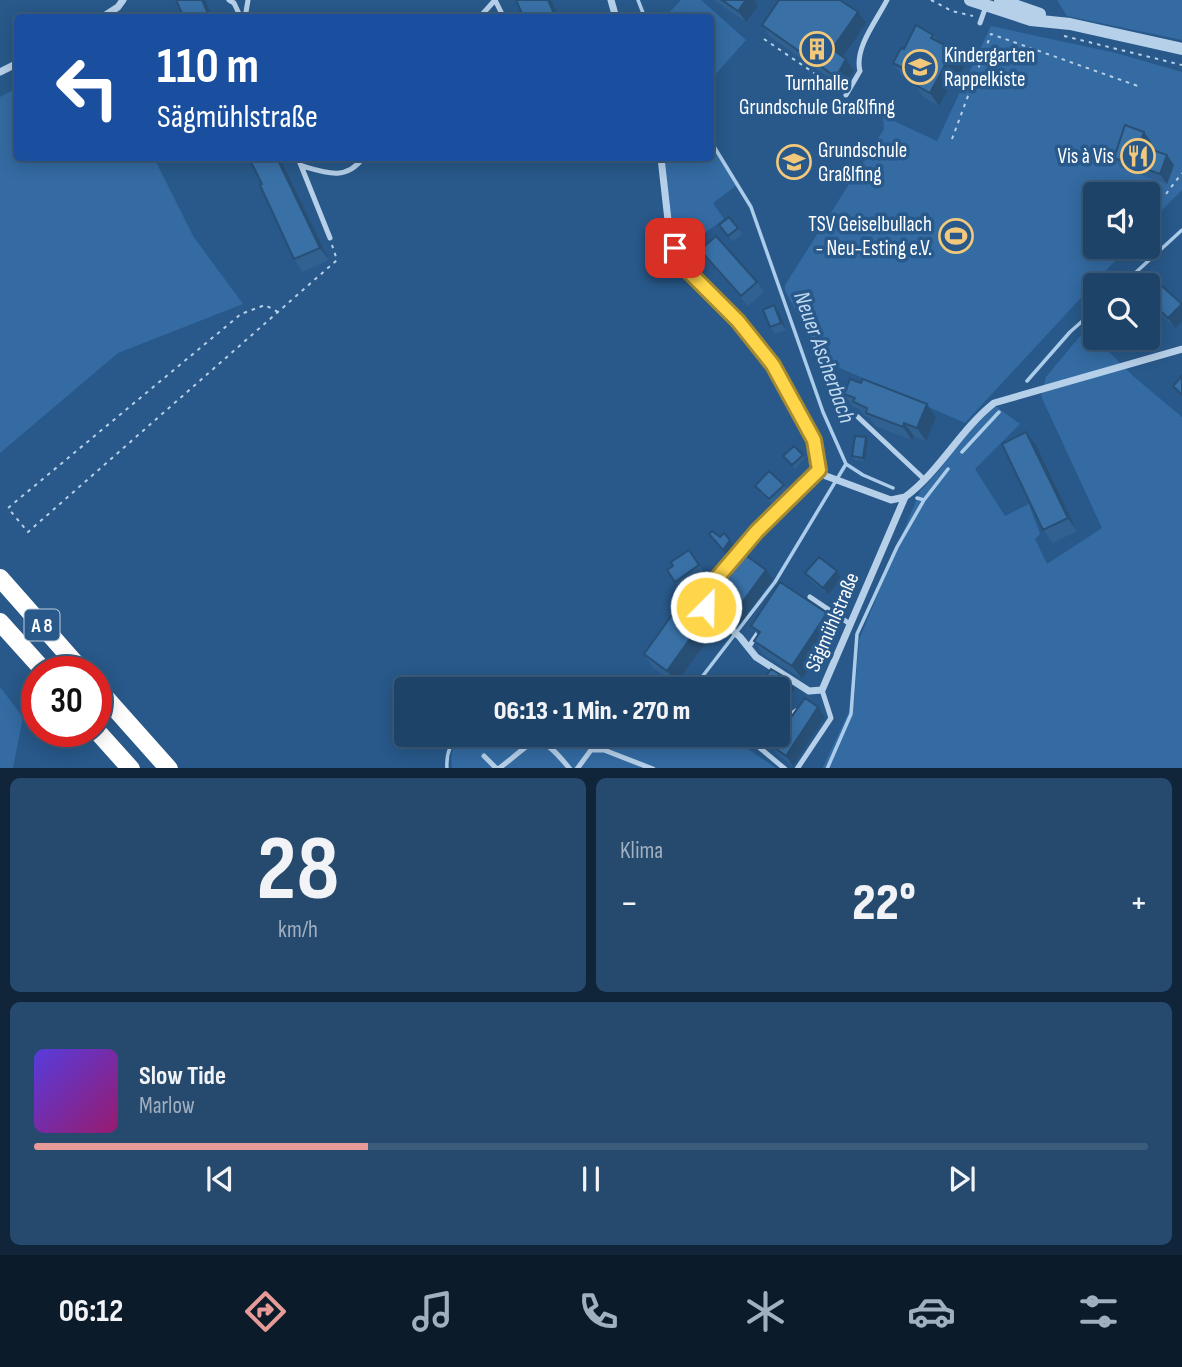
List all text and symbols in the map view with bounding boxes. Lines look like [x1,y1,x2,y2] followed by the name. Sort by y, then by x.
[798,30,836,68] building icon: Turnhalle Grundschule Graßlfing
[157,38,259,97] text: 110 m
[42,42,133,133] icon: left
[944,43,1035,92] place label: Kindergarten Rappelkiste
[901,48,939,86] school or university icon: Kindergarten Rappelkiste
[739,71,895,120] place label: Turnhalle Grundschule Graßlfing
[157,98,318,137] text: Sägmühlstraße
[1119,137,1157,175] restaurant icon: Vis à Vis
[818,138,907,187] place label: Grundschule Graßlfing
[775,143,813,181] school or university icon: Grundschule Graßlfing
[1057,144,1114,169] place label: Vis à Vis
[1083,182,1160,350] map controls
[1083,182,1160,259] button: sound
[808,212,932,261] place label: TSV Geiselbullach - Neu-Esting e.V.
[937,217,975,255] sports icon: TSV Geiselbullach - Neu-Esting e.V.
[645,218,705,278] pin
[656,229,694,267] icon: arrive
[1083,273,1160,350] button: search
[787,288,861,427] water label: Neuer Ascherbach
[800,569,865,676] street label: Sägmühlstraße
[669,570,743,644] position arrow
[24,610,60,640] road number: A 8
[21,656,112,747] speed limit sign: 30
[494,696,690,727] text: 06:13 · 1 Min. · 270 m
[257,816,339,925] text: 28
[620,837,663,865] text: Klima
[852,872,916,935] text: 22°
[620,881,639,926] text: −
[1129,881,1148,926] text: +
[278,916,318,944] text: km/h
[139,1061,226,1092] text: Slow Tide
[139,1092,195,1120] text: Marlow
[201,1160,239,1198] icon: previous
[572,1160,610,1198] icon: pause
[943,1160,981,1198] icon: next
[241,1287,290,1336] icon: directions
[408,1287,457,1336] icon: music
[574,1287,623,1336] icon: phone
[741,1287,790,1336] icon: climate
[907,1287,956,1336] icon: car
[1074,1287,1123,1336] icon: filters
[59,1292,123,1331] text: 06:12

